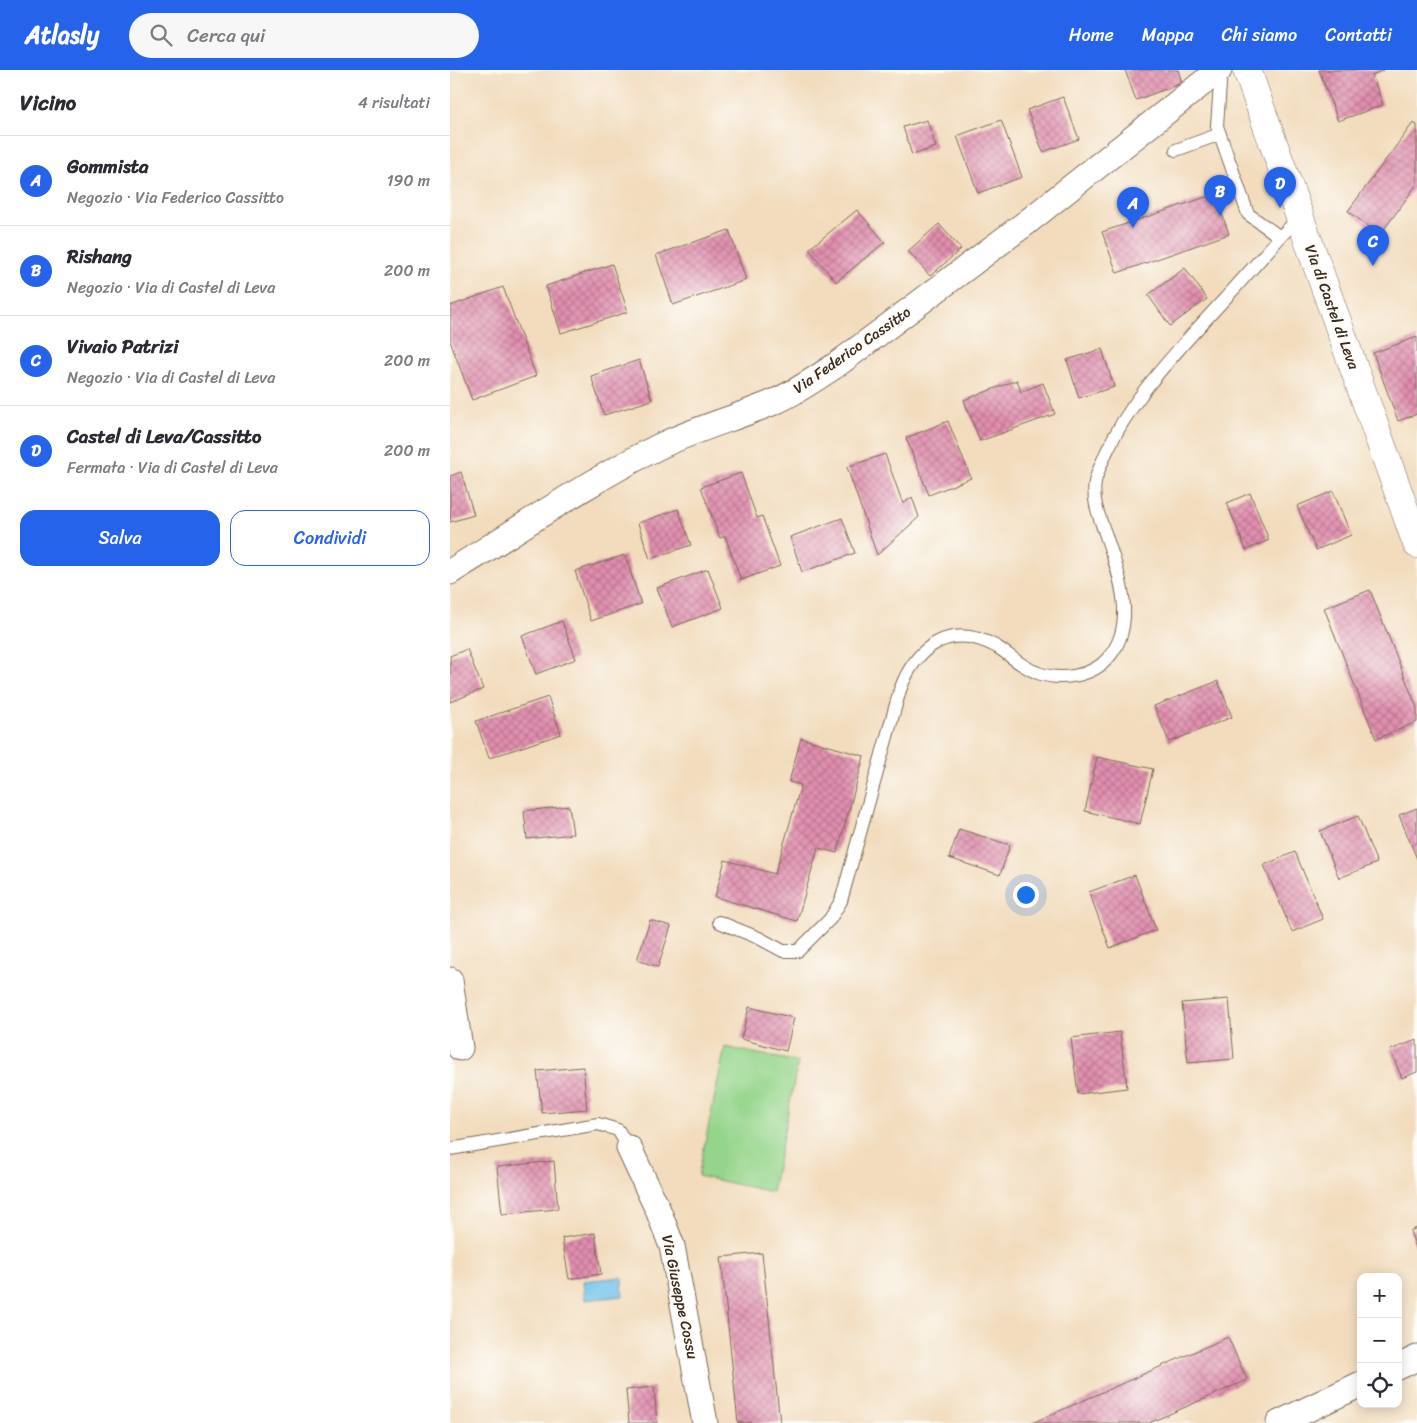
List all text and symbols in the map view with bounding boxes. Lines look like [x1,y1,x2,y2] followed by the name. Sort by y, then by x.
[129,13,479,58] search box
[25,14,99,56] text: Atlasly
[187,19,265,52] text: Cerca qui
[1069,19,1114,51] text: Home
[1142,19,1194,51] text: Mappa
[1222,19,1297,51] text: Chi siamo
[1325,19,1392,51] text: Contatti
[147,21,175,49] icon: search
[20,84,76,122] text: Vicino
[358,88,430,117] text: 4 risultati
[67,150,149,183] text: Gommista
[31,166,41,195] text: A
[387,166,430,195] text: 190 m
[1264,167,1296,208] pin: D
[1204,175,1236,216] pin: B
[67,183,284,212] text: Negozio · Via Federico Cassitto
[1117,187,1149,228] pin: A
[1357,225,1389,266] pin: C
[67,240,132,273] text: Rishang
[1297,241,1367,374] street label: Via di Castel di Leva
[31,256,41,285] text: B
[384,256,430,285] text: 200 m
[67,273,275,302] text: Negozio · Via di Castel di Leva
[788,299,917,401] street label: Via Federico Cassitto
[67,330,178,363] text: Vivaio Patrizi
[31,346,41,375] text: C
[384,346,430,375] text: 200 m
[67,363,275,392] text: Negozio · Via di Castel di Leva
[67,420,261,453] text: Castel di Leva/Cassitto
[31,436,41,465] text: D
[384,436,430,465] text: 200 m
[67,453,278,482] text: Fermata · Via di Castel di Leva
[20,510,220,566] button: Salva
[230,510,430,566] button: Condividi
[1013,882,1039,908] your location
[654,1232,706,1362] street label: Via Giuseppe Cossu
[1357,1273,1402,1408] map controls
[1357,1273,1402,1318] button: +
[1357,1318,1402,1363] button: −
[1357,1363,1402,1408] button: locate

